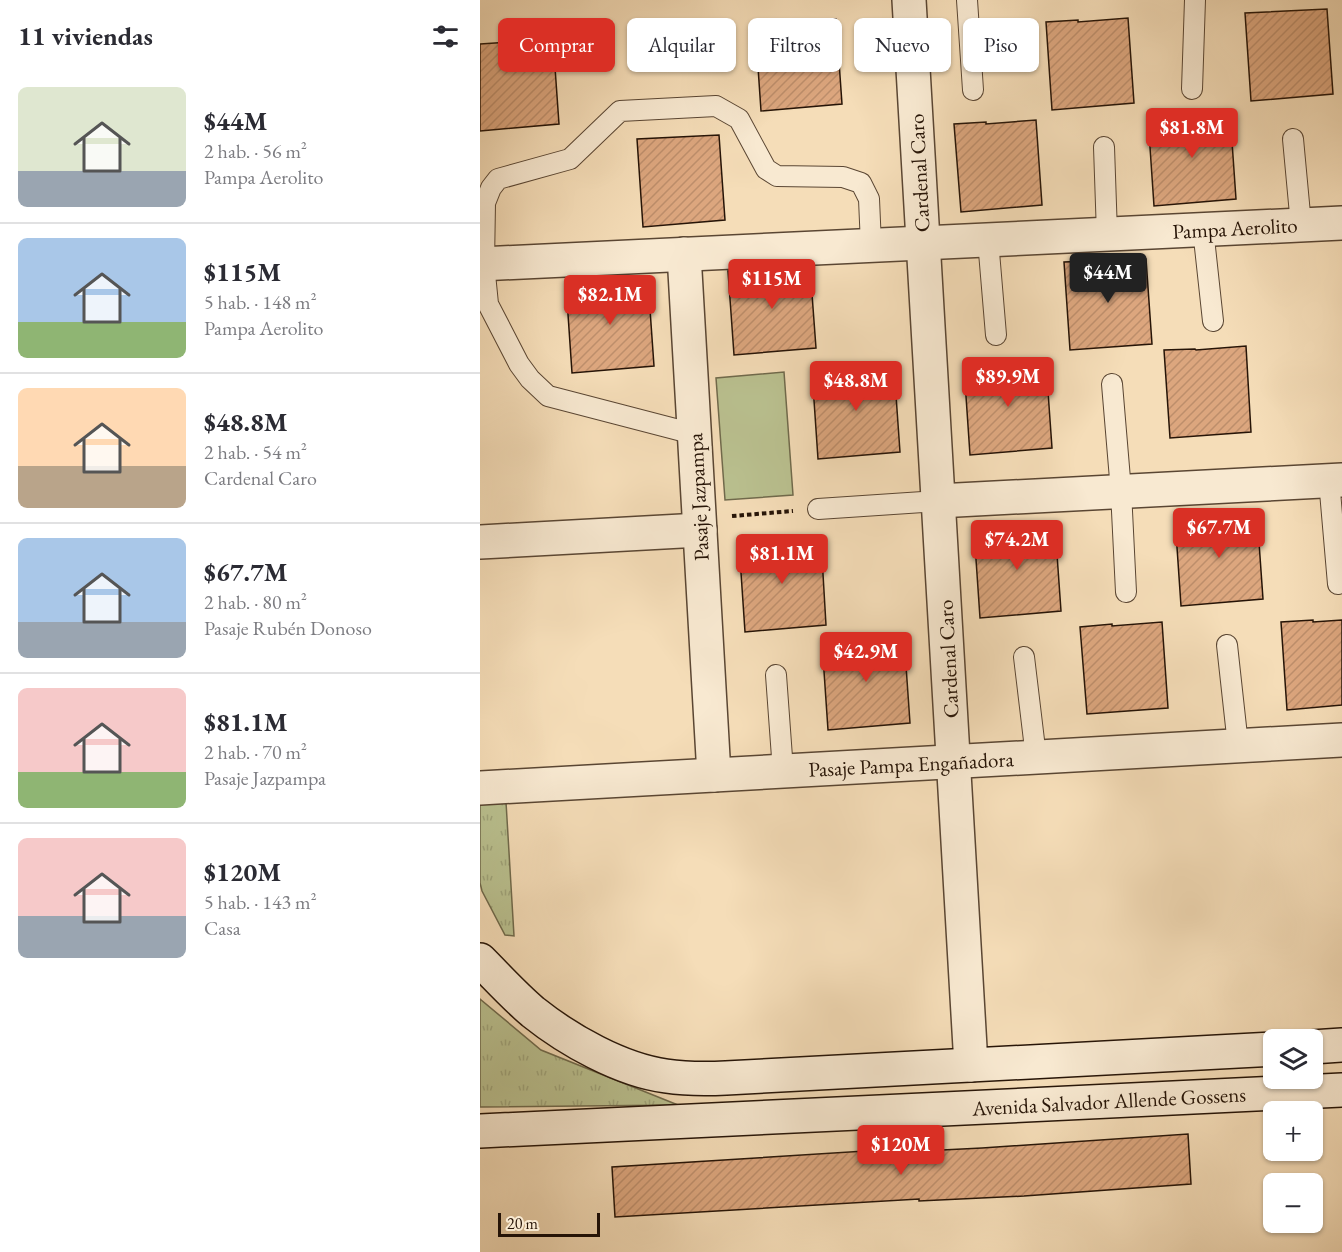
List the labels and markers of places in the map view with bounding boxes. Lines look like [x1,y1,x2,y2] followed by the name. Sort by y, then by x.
[1143,108,1241,159] pin: $81.8M
[1072,253,1144,304] pin: $44M
[730,259,814,310] pin: $115M
[561,275,659,326] pin: $82.1M
[959,357,1057,408] pin: $89.9M
[807,361,905,412] pin: $48.8M
[1170,508,1268,559] pin: $67.7M
[968,520,1066,571] pin: $74.2M
[733,534,831,585] pin: $81.1M
[817,632,915,683] pin: $42.9M
[859,1125,943,1176] pin: $120M

